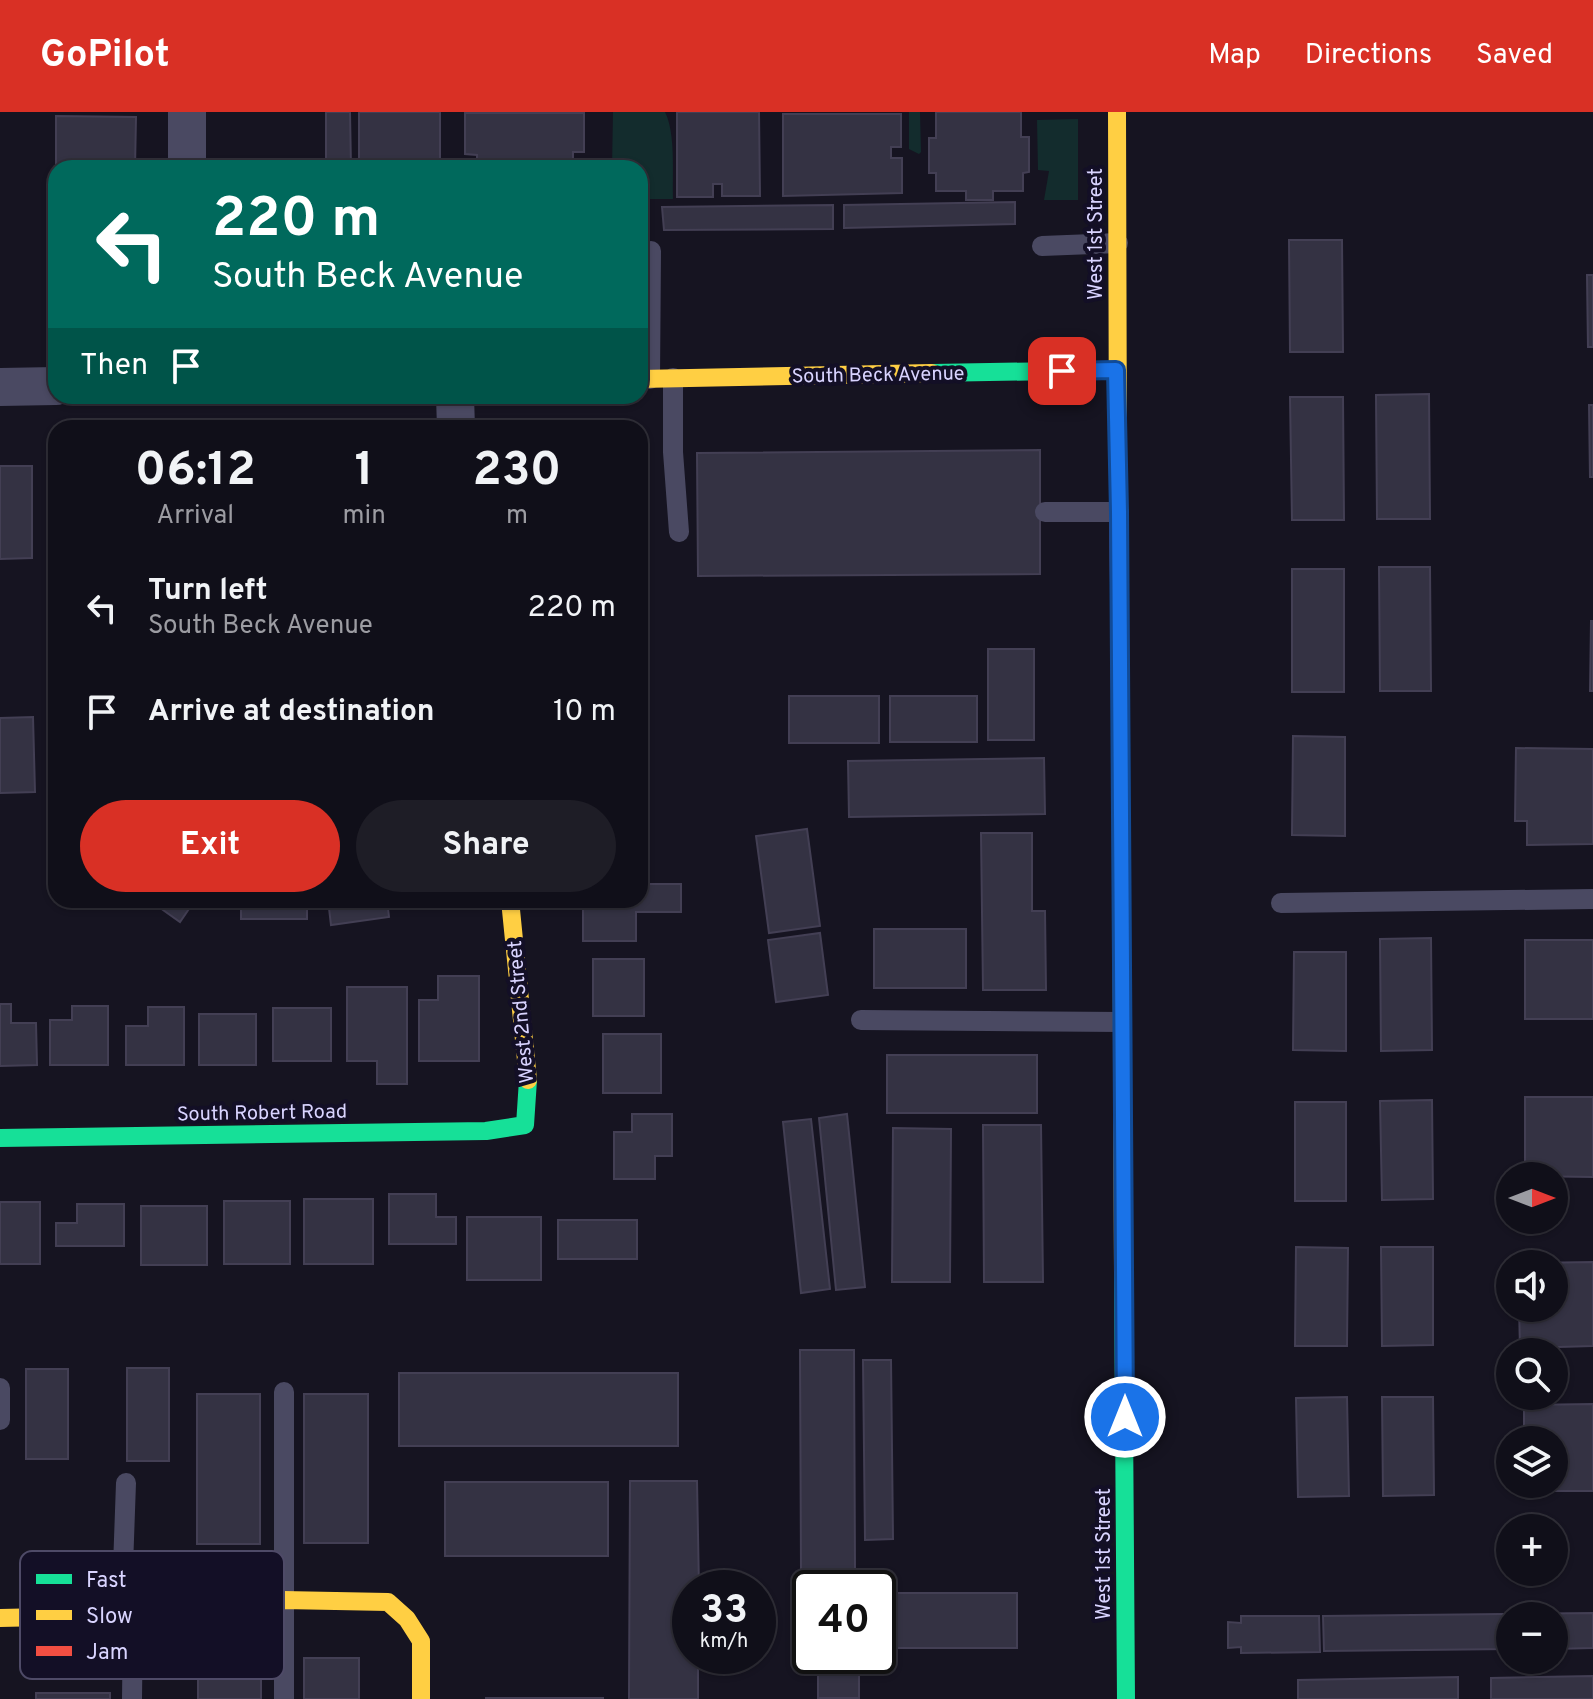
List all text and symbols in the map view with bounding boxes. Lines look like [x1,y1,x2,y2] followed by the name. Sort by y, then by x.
[40,32,170,81] text: GoPilot
[1208,38,1261,74] text: Map
[1305,38,1432,74] text: Directions
[1476,38,1553,74] text: Saved
[1084,168,1110,300] street label: West 1st Street
[212,186,380,256] text: 220 m
[80,192,184,296] icon: left
[212,255,523,301] text: South Beck Avenue
[1028,337,1096,405] pin
[164,344,208,388] icon: arrive
[80,348,148,385] text: Then
[1040,349,1084,393] icon: arrive
[791,361,965,391] street label: South Beck Avenue
[135,442,256,502] text: 06:12
[355,442,374,502] text: 1
[472,442,561,502] text: 230
[157,500,234,533] text: Arrival
[343,500,386,533] text: min
[506,500,528,533] text: m
[148,573,268,610] text: Turn left
[80,586,124,630] icon: left
[528,590,616,627] text: 220 m
[148,610,373,643] text: South Beck Avenue
[80,690,124,734] icon: arrive
[148,694,434,731] text: Arrive at destination
[553,694,616,731] text: 10 m
[80,800,340,892] button: Exit
[356,800,616,892] button: Share
[503,939,541,1084] street label: West 2nd Street
[177,1100,347,1128] street label: South Robert Road
[1496,1162,1568,1234] north arrow
[1496,1162,1568,1674] map controls
[1496,1250,1568,1322] button: sound
[1496,1338,1568,1410] button: search
[1083,1375,1167,1459] position arrow
[1496,1426,1568,1498] button: layers
[1092,1488,1118,1620] street label: West 1st Street
[1496,1514,1568,1586] button: +
[20,1551,284,1679] legend
[86,1568,127,1595] text: Fast
[792,1570,896,1674] speed limit sign: 40
[700,1587,748,1637] text: 33
[1496,1602,1568,1674] button: −
[86,1604,133,1631] text: Slow
[700,1629,748,1655] text: km/h
[86,1640,129,1667] text: Jam

